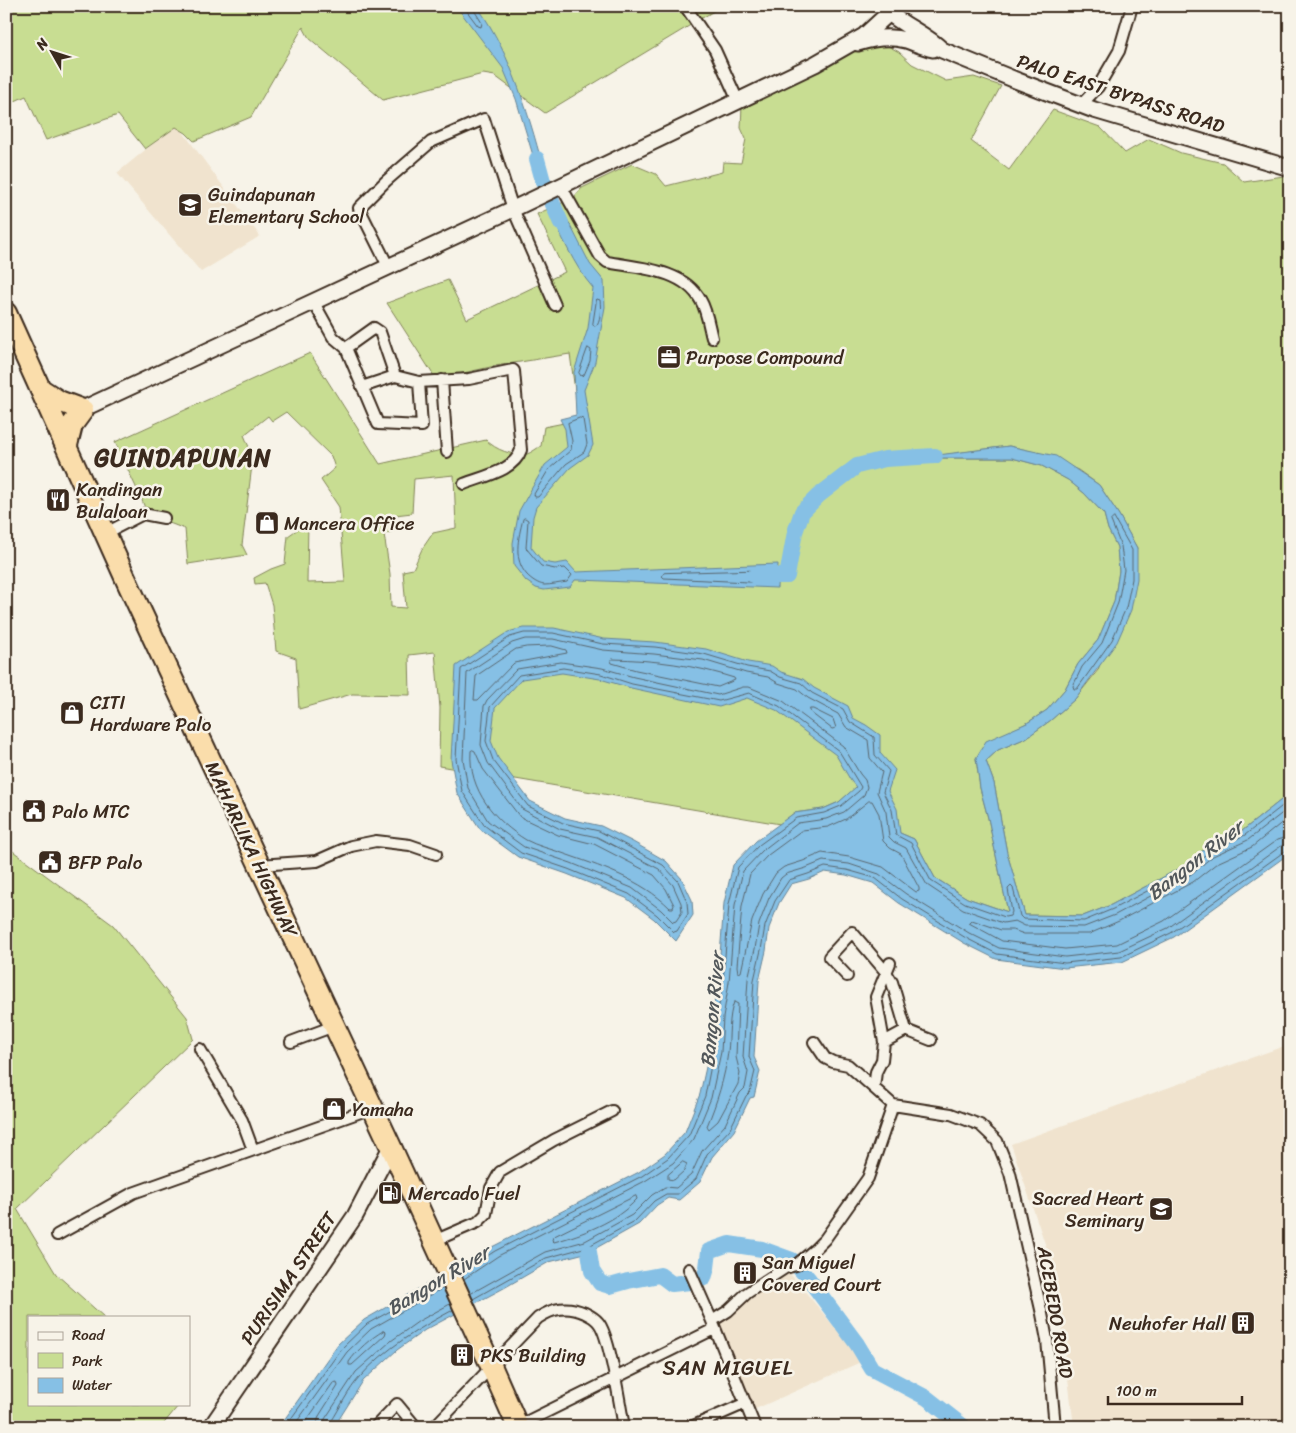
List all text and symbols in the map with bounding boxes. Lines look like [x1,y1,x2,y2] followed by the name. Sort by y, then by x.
[28,28,78,78] north arrow
[29,32,55,57] text: N
[1013,44,1230,143] street label: PALO EAST BYPASS ROAD
[208,178,365,233] place label: Guindapunan Elementary School
[177,192,203,218] school or university icon: Guindapunan Elementary School
[686,341,845,374] place label: Purpose Compound
[656,344,682,370] office icon: Purpose Compound
[94,437,272,479] district label: GUINDAPUNAN
[76,473,162,528] place label: Kandingan Bulaloan
[45,487,71,513] restaurant icon: Kandingan Bulaloan
[284,507,415,540] place label: Mancera Office
[254,510,280,536] shop icon: Mancera Office
[90,686,212,741] place label: CITI Hardware Palo
[59,700,85,726] shop icon: CITI Hardware Palo
[196,756,308,944] street label: MAHARLIKA HIGHWAY
[52,795,130,828] place label: Palo MTC
[21,798,47,824] public building icon: Palo MTC
[1139,809,1254,910] water label: Bangon River
[68,846,143,879] place label: BFP Palo
[37,849,63,875] public building icon: BFP Palo
[690,947,735,1069] water label: Bangon River
[352,1093,414,1126] place label: Yamaha
[321,1096,347,1122] shop icon: Yamaha
[408,1177,521,1210] place label: Mercado Fuel
[377,1180,403,1206] fuel station icon: Mercado Fuel
[1032,1182,1144,1237] place label: Sacred Heart Seminary
[1148,1196,1174,1222] school or university icon: Sacred Heart Seminary
[232,1204,346,1352] street label: PURISIMA STREET
[380,1234,500,1325] water label: Bangon River
[1027,1242,1083,1381] street label: ACEBEDO ROAD
[762,1246,882,1301] place label: San Miguel Covered Court
[732,1260,758,1286] building icon: San Miguel Covered Court
[1109,1307,1227,1340] place label: Neuhofer Hall
[1230,1310,1256,1336] building icon: Neuhofer Hall
[28,1316,190,1406] legend
[72,1322,105,1348] text: Road
[480,1339,587,1372] place label: PKS Building
[449,1342,475,1368] building icon: PKS Building
[72,1348,103,1374] text: Park
[663,1349,793,1387] district label: SAN MIGUEL
[72,1372,112,1398] text: Water
[1108,1373,1242,1405] scale bar
[1116,1378,1157,1404] text: 100 m

